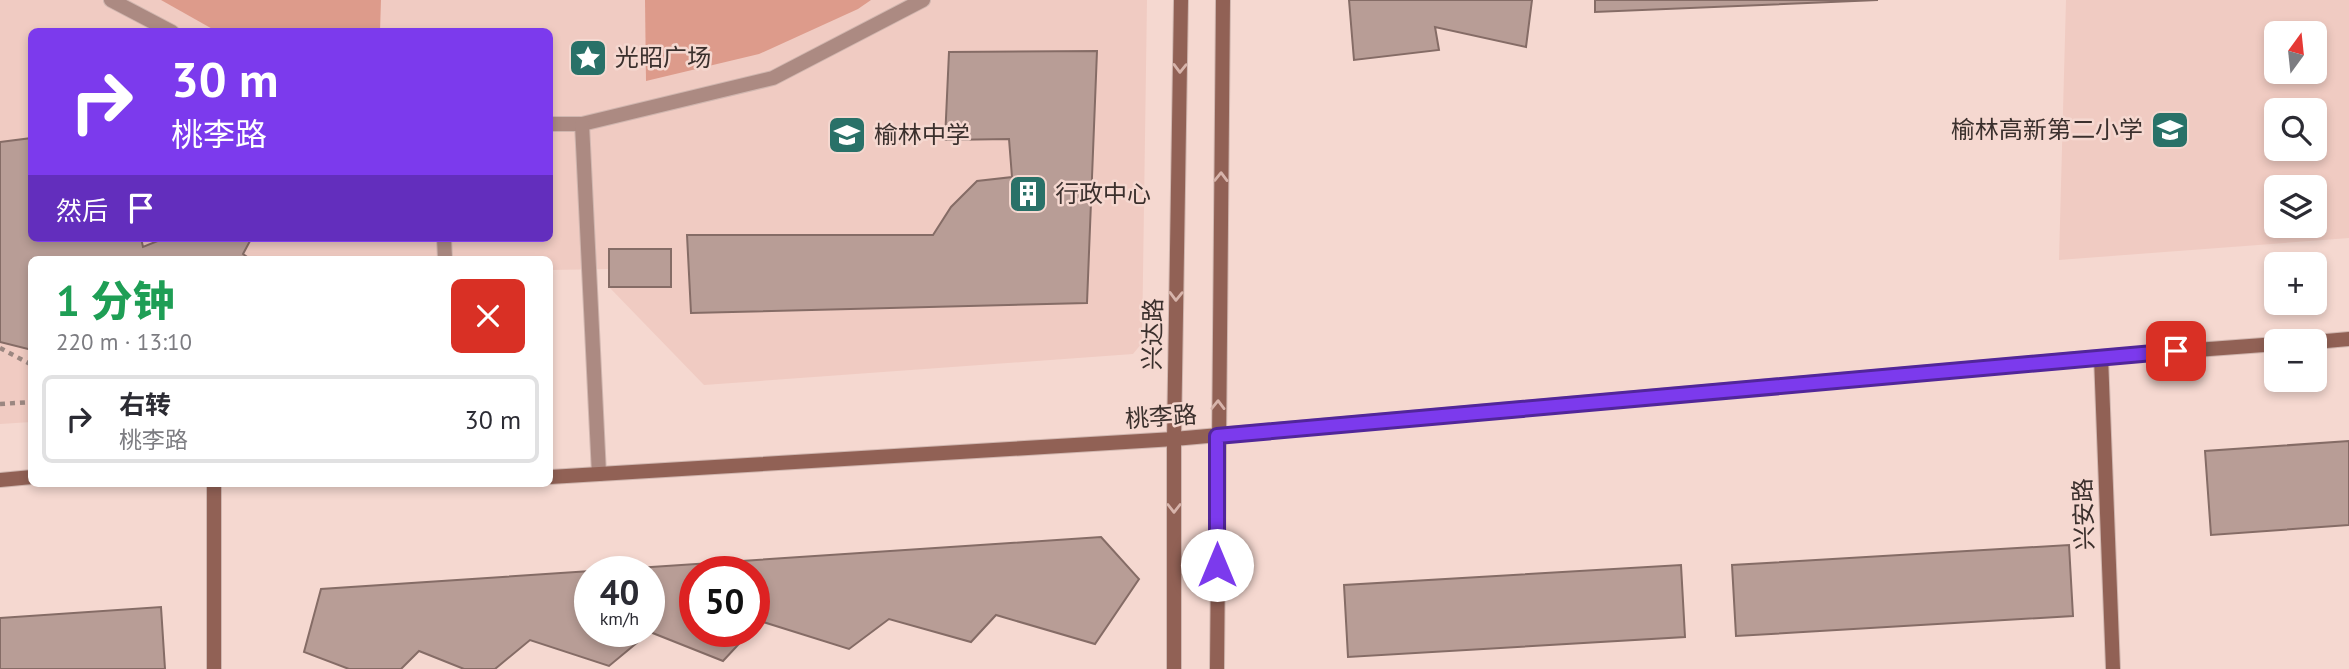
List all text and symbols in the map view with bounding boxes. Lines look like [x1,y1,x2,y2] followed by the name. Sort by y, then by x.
[2264,21,2328,84] north arrow
[2264,21,2327,392] map controls
[567,37,609,79] place icon: 光昭广场
[615,42,711,73] place label: 光昭广场
[171,47,278,111] text: 30 m
[56,56,147,147] icon: right
[1172,63,1188,74] one-way arrow
[2264,98,2327,161] button: search
[2149,109,2191,151] school or university icon: 榆林高新第二小学
[171,113,267,155] text: 桃李路
[826,114,868,156] school or university icon: 榆林中学
[1951,114,2143,145] place label: 榆林高新第二小学
[874,119,970,150] place label: 榆林中学
[1213,172,1229,182] one-way arrow
[1007,173,1049,215] building icon: 行政中心
[2264,175,2327,238] button: layers
[1055,178,1151,209] place label: 行政中心
[122,189,160,227] icon: arrive
[56,194,108,227] text: 然后
[2264,252,2327,315] button: +
[56,273,174,328] text: 1 分钟
[451,279,525,353] button: close
[1168,291,1184,301] one-way arrow
[1136,298,1169,370] street label: 兴达路
[2146,321,2206,381] pin
[56,327,192,356] text: 220 m · 13:10
[2264,329,2327,392] button: −
[2157,332,2195,370] icon: arrive
[119,388,171,421] text: 右转
[1124,399,1198,434] street label: 桃李路
[1210,399,1225,410] one-way arrow
[60,400,98,438] icon: right
[465,403,521,436] text: 30 m
[119,425,188,454] text: 桃李路
[2067,477,2100,551] street label: 兴安路
[1166,503,1182,513] one-way arrow
[1180,528,1254,602] position arrow
[679,556,770,647] speed limit sign: 50
[600,569,639,615] text: 40
[600,607,639,630] text: km/h

